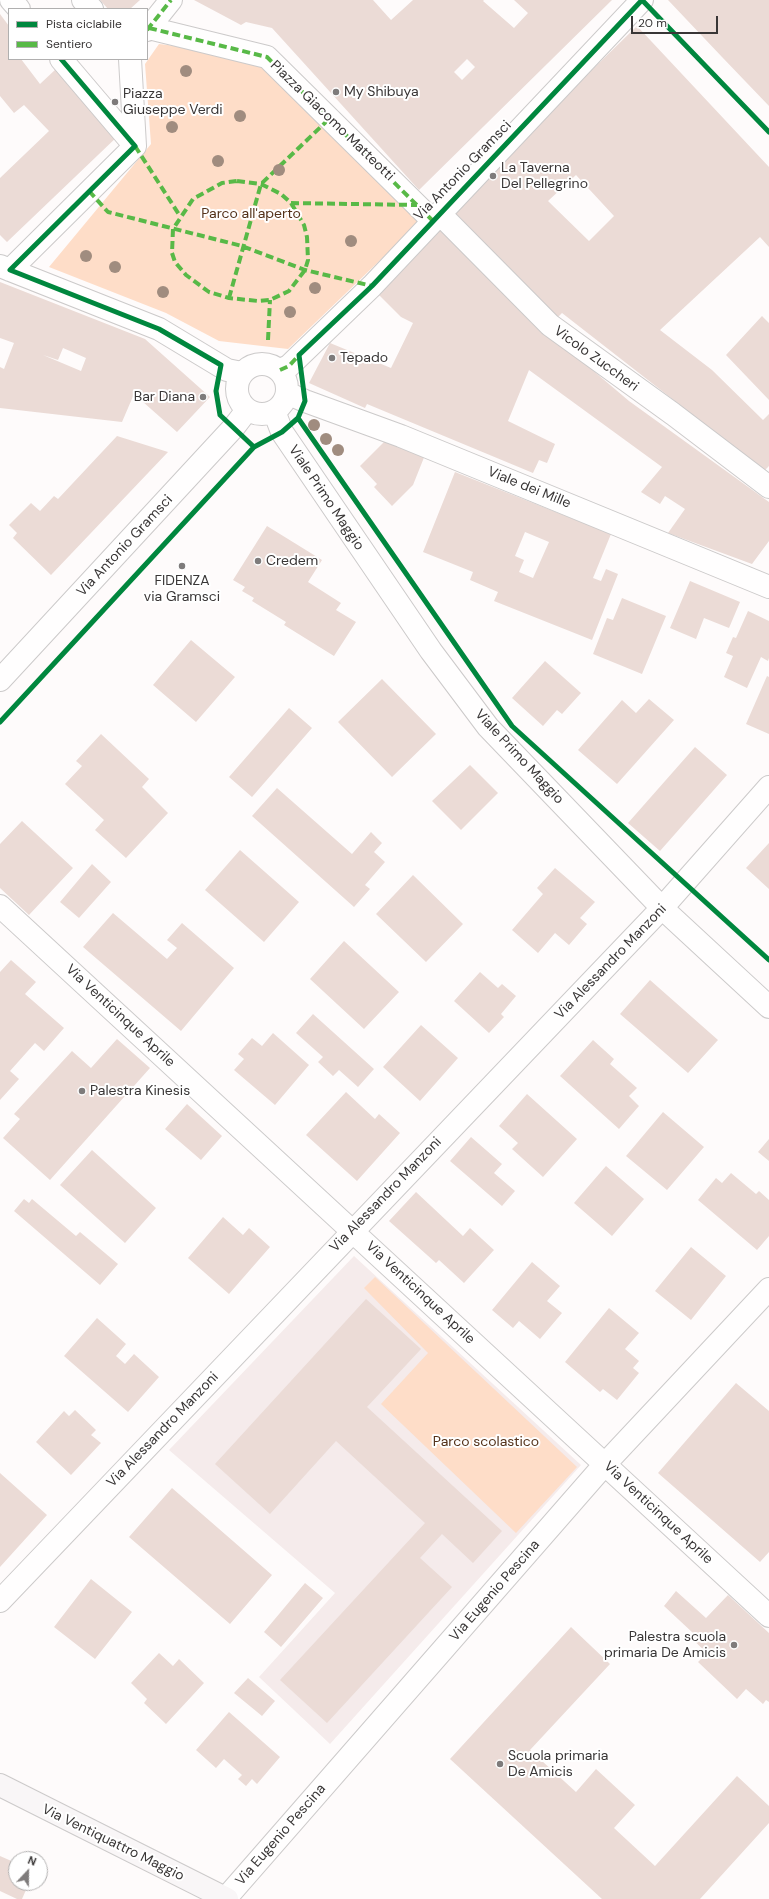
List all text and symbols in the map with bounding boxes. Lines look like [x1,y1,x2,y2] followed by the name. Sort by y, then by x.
[8,8,148,60] legend
[633,8,720,34] scale bar
[638,15,667,31] text: 20 m
[46,16,122,32] text: Pista ciclabile
[46,36,92,52] text: Sentiero
[266,57,398,185] street label: Piazza Giacomo Matteotti
[344,84,419,100] place label: My Shibuya
[123,86,223,118] place label: Piazza Giuseppe Verdi
[331,87,341,97] marker: My Shibuya
[110,97,120,107] marker: Piazza Giuseppe Verdi
[411,117,515,225] street label: Via Antonio Gramsci
[501,160,588,192] place label: La Taverna Del Pellegrino
[488,171,498,181] marker: La Taverna Del Pellegrino
[201,206,301,222] park label: Parco all'aperto
[550,323,642,395] street label: Vicolo Zuccheri
[340,350,388,366] place label: Tepado
[327,353,337,363] marker: Tepado
[134,389,195,405] place label: Bar Diana
[198,392,208,402] marker: Bar Diana
[285,442,367,554] street label: Viale Primo Maggio
[485,464,573,512] street label: Viale dei Mille
[74,492,176,600] street label: Via Antonio Gramsci
[266,553,318,569] place label: Credem
[253,556,263,566] marker: Credem
[177,561,187,571] marker: FIDENZA via Gramsci
[144,573,220,606] place label: FIDENZA via Gramsci
[471,706,567,808] street label: Viale Primo Maggio
[552,901,670,1023] street label: Via Alessandro Manzoni
[62,961,178,1071] street label: Via Venticinque Aprile
[90,1083,190,1099] place label: Palestra Kinesis
[77,1086,87,1096] marker: Palestra Kinesis
[327,1134,445,1256] street label: Via Alessandro Manzoni
[362,1238,478,1348] street label: Via Venticinque Aprile
[104,1369,222,1491] street label: Via Alessandro Manzoni
[433,1434,539,1450] park label: Parco scolastico
[600,1458,716,1568] street label: Via Venticinque Aprile
[446,1537,544,1645] street label: Via Eugenio Pescina
[604,1629,726,1662] place label: Palestra scuola primaria De Amicis
[729,1640,739,1650] marker: Palestra scuola primaria De Amicis
[508,1748,608,1780] place label: Scuola primaria De Amicis
[495,1759,505,1769] marker: Scuola primaria De Amicis
[232,1781,330,1889] street label: Via Eugenio Pescina
[39,1801,187,1885] street label: Via Ventiquattro Maggio
[8,1851,48,1891] north arrow
[26,1853,38,1869] text: N

